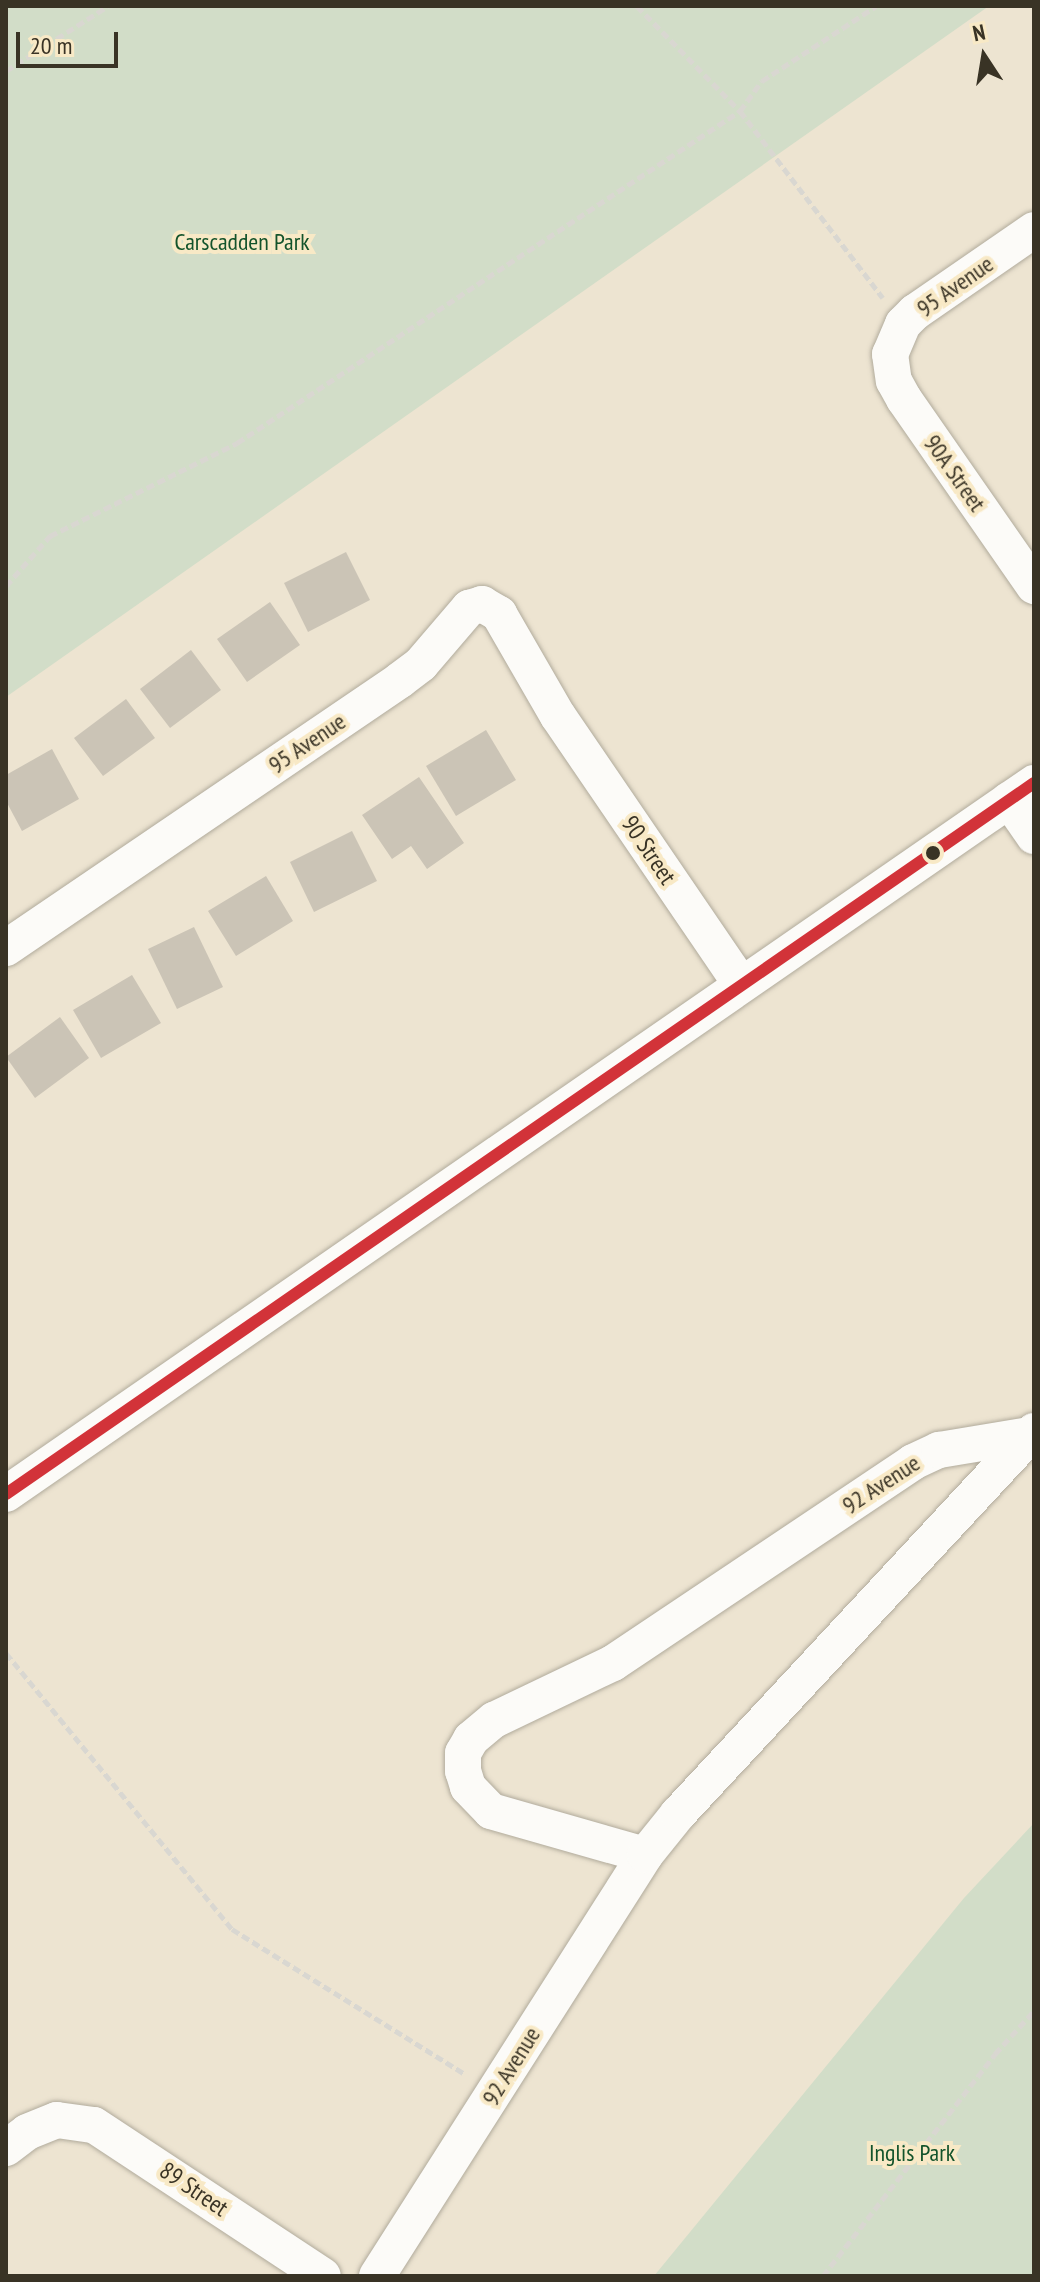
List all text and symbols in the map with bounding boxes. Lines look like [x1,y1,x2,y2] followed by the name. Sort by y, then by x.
[20,16,122,66] scale bar
[944,16,1024,96] north arrow
[970,18,988,47] text: N
[30,30,72,61] text: 20 m
[174,228,310,256] park label: Carscadden Park
[911,249,999,323] street label: 95 Avenue
[918,429,992,517] street label: 90A Street
[263,707,351,779] street label: 95 Avenue
[616,810,682,890] street label: 90 Street
[925,845,941,861] unlabelled marker
[837,1448,925,1520] street label: 92 Avenue
[476,2021,546,2111] street label: 92 Avenue
[869,2139,955,2167] park label: Inglis Park
[154,2156,234,2222] street label: 89 Street

